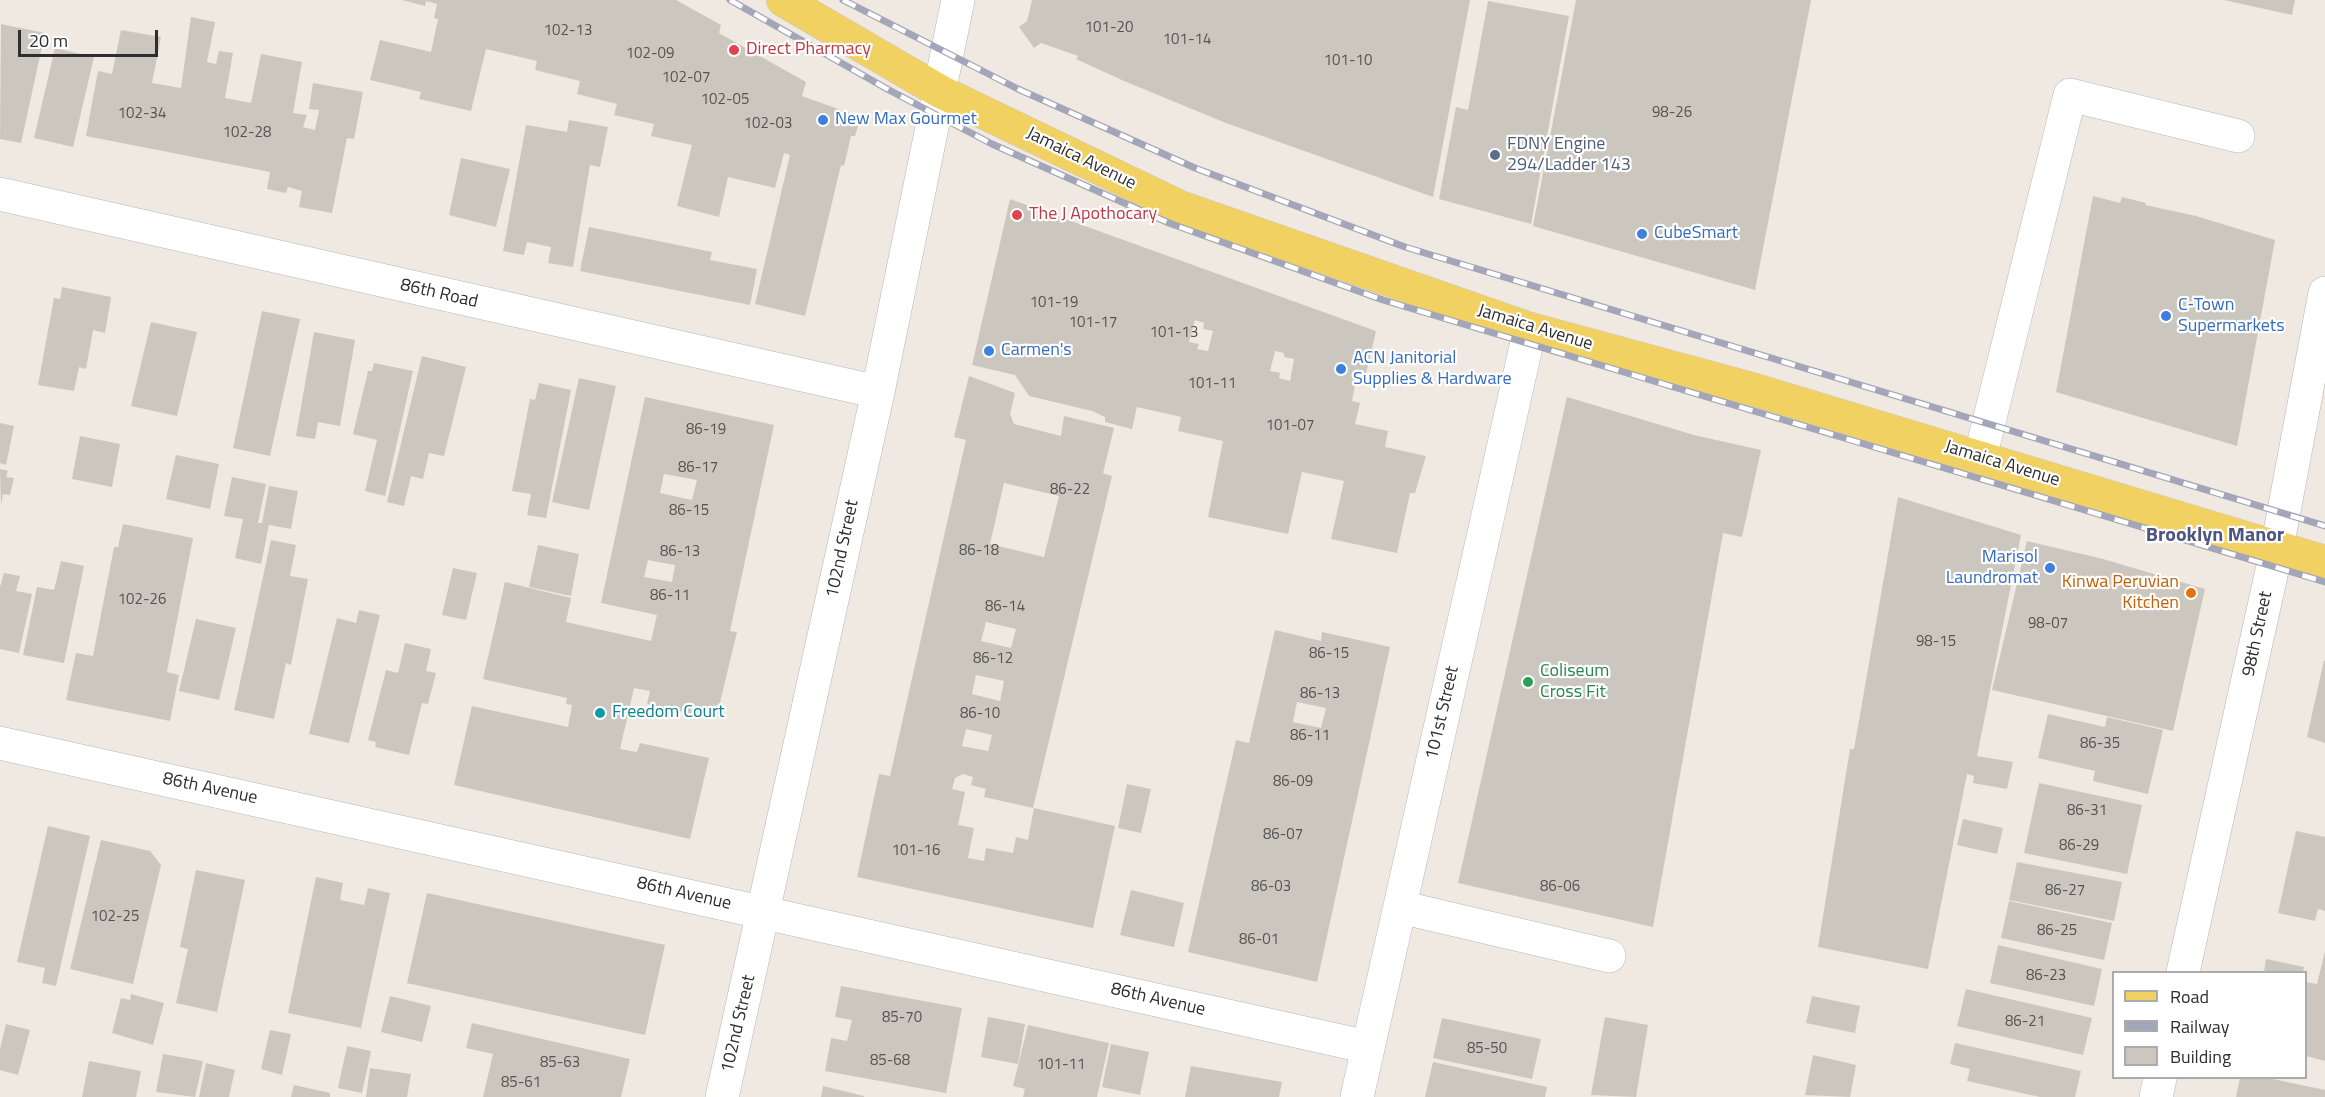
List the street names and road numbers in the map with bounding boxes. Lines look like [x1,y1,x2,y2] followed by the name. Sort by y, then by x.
[1023,123,1139,195] street label: Jamaica Avenue
[398,275,480,313] street label: 86th Road
[1475,300,1595,356] street label: Jamaica Avenue
[1942,436,2062,492] street label: Jamaica Avenue
[822,498,864,600] street label: 102nd Street
[2238,589,2278,679] street label: 98th Street
[1422,664,1464,762] street label: 101st Street
[161,768,259,810] street label: 86th Avenue
[635,873,733,915] street label: 86th Avenue
[717,973,761,1075] street label: 102nd Street
[1109,979,1207,1021] street label: 86th Avenue

